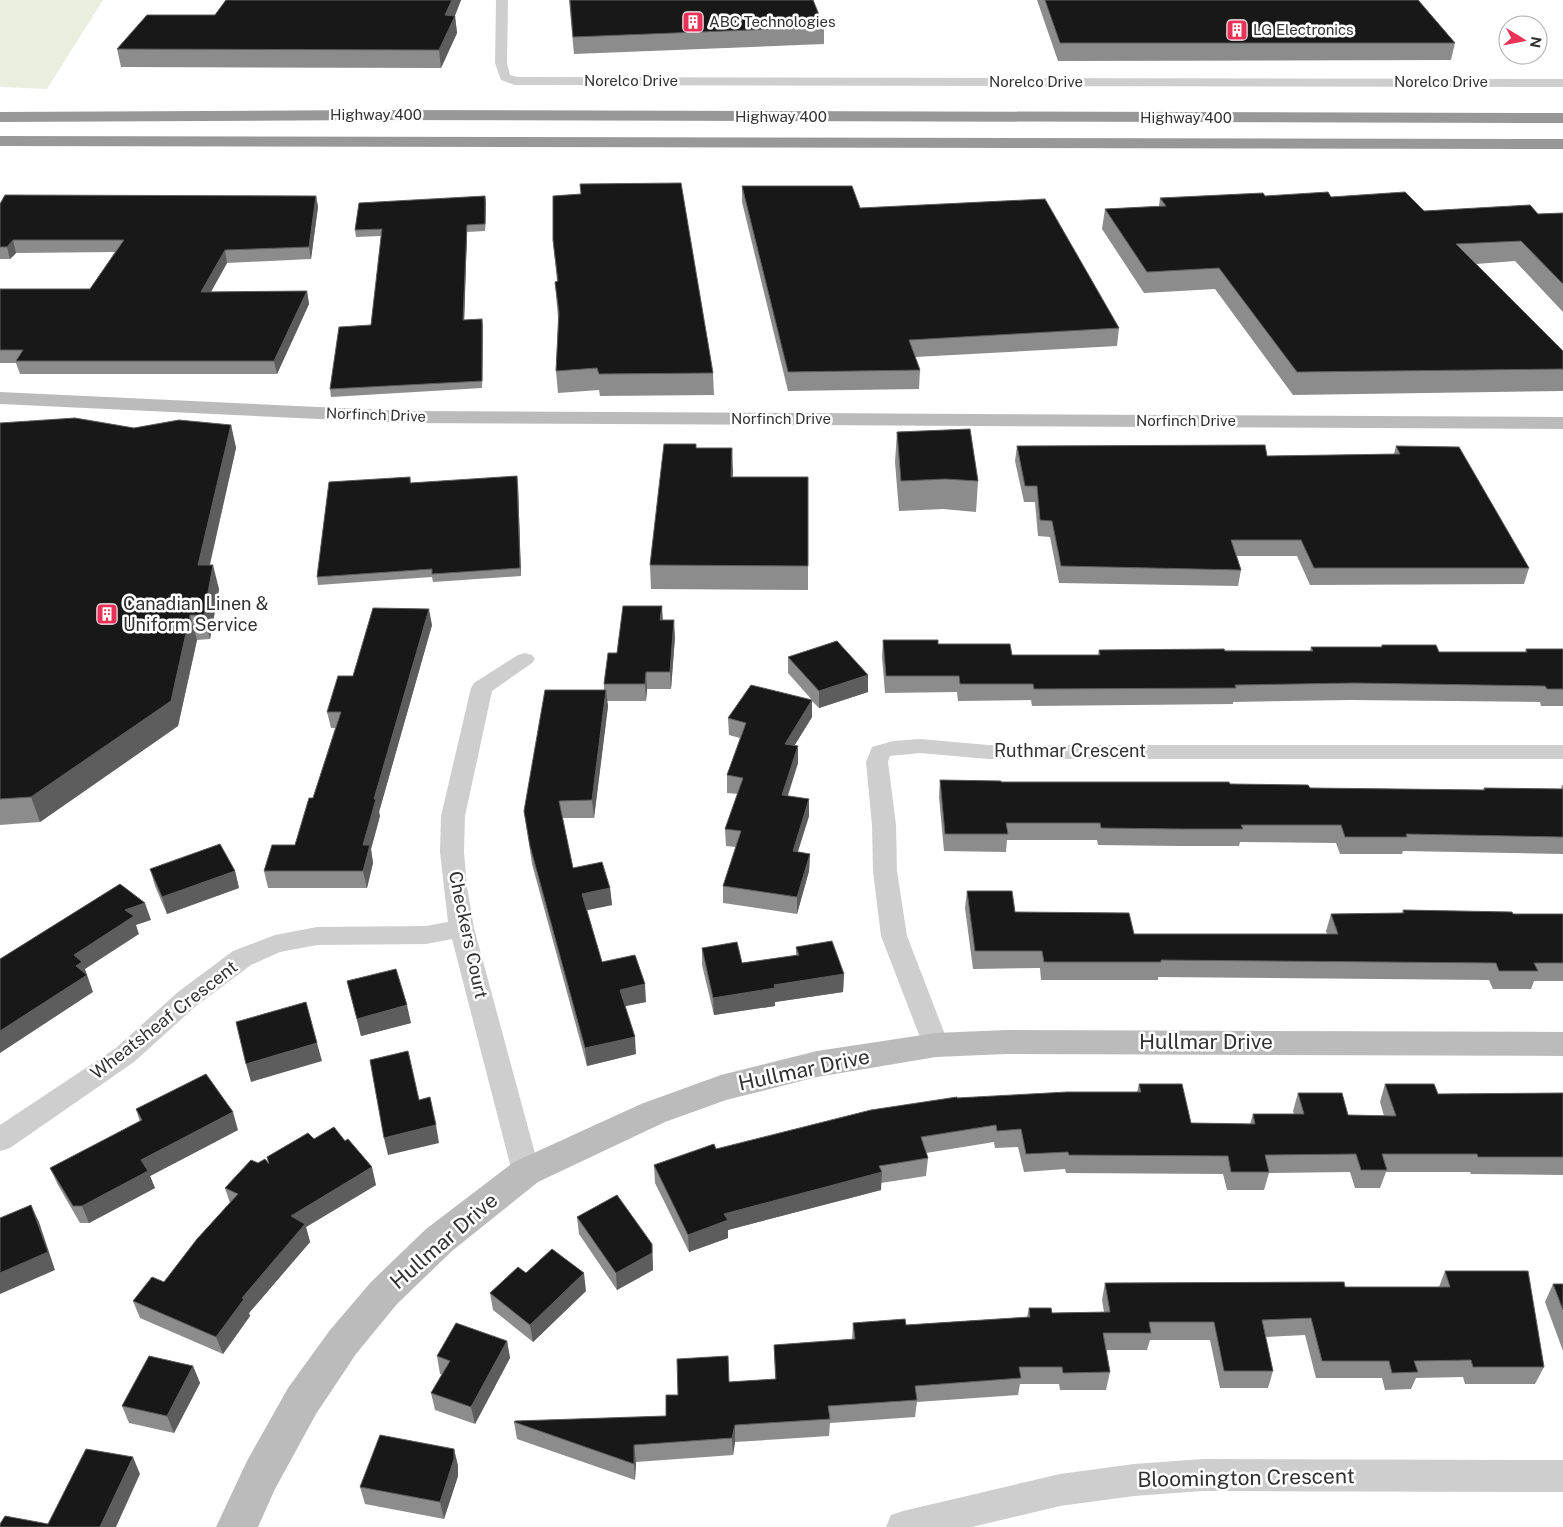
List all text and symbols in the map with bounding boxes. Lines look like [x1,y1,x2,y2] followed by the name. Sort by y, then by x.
[681,10,705,34] building icon: ABC Technologies
[709,13,836,30] place label: ABC Technologies
[1498,15,1548,65] north arrow
[1225,18,1249,42] building icon: LG Electronics
[1253,21,1354,38] place label: LG Electronics
[1527,35,1545,49] text: N
[584,72,678,89] street label: Norelco Drive
[989,73,1083,90] street label: Norelco Drive
[1394,73,1488,90] street label: Norelco Drive
[330,106,422,123] street label: Highway 400
[735,108,827,125] street label: Highway 400
[1140,109,1232,126] street label: Highway 400
[326,404,426,425] street label: Norfinch Drive
[731,410,831,427] street label: Norfinch Drive
[1136,412,1236,429] street label: Norfinch Drive
[123,593,269,635] place label: Canadian Linen & Uniform Service
[95,602,119,626] building icon: Canadian Linen & Uniform Service
[994,740,1146,761] street label: Ruthmar Crescent
[445,869,492,1001] street label: Checkers Court
[86,956,241,1083] street label: Wheatsheaf Crescent
[1139,1029,1273,1054] street label: Hullmar Drive
[736,1043,872,1096] street label: Hullmar Drive
[385,1187,502,1294] street label: Hullmar Drive
[1137,1463,1355,1492] street label: Bloomington Crescent

